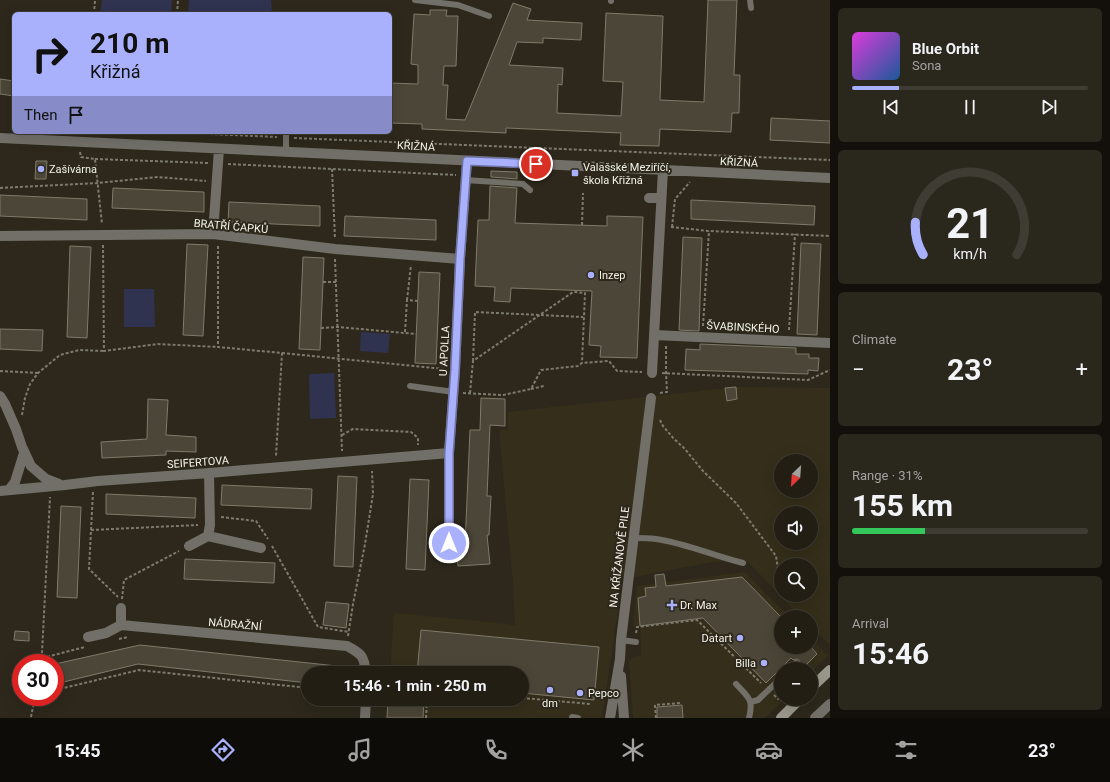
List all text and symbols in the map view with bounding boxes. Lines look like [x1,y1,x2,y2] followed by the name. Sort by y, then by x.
[90,27,169,60] text: 210 m
[24,28,76,80] icon: right
[912,40,979,58] text: Blue Orbit
[912,58,941,73] text: Sona
[90,61,140,82] text: Křižná
[880,96,902,118] icon: previous
[959,96,981,118] icon: pause
[1038,96,1060,118] icon: next
[65,104,87,126] icon: arrive
[24,106,57,124] text: Then
[396,139,436,154] street label: KŘIŽNÁ
[519,147,553,181] pin
[525,153,547,175] icon: arrive
[719,155,759,170] street label: KŘIŽNÁ
[583,161,670,187] place label: Valašské Meziříčí, škola Křižná
[49,163,97,176] place label: Zašívárna
[36,164,46,174] marker: Zašívárna
[570,168,580,178] marker: Valašské Meziříčí, škola Křižná
[946,199,994,248] text: 21
[193,216,269,236] street label: BRATŘÍ ČAPKŮ
[953,246,987,262] text: km/h
[599,269,625,282] place label: Inzep
[586,270,596,280] marker: Inzep
[706,319,780,336] street label: ŠVABINSKÉHO
[437,325,452,377] street label: U APOLLA
[852,332,896,347] text: Climate
[947,352,993,387] text: 23°
[852,357,865,382] text: −
[1076,357,1088,382] text: +
[167,454,230,471] street label: SEIFERTOVA
[774,454,818,498] north arrow
[774,454,818,706] map controls
[852,468,922,483] text: Range · 31%
[852,488,953,523] text: 155 km
[607,506,632,608] street label: NA KŘIŽANOVĚ PILE
[774,506,818,550] button: sound
[428,522,470,564] position arrow
[774,558,818,602] button: search
[680,599,718,612] place label: Dr. Max
[667,600,677,610] marker: Dr. Max
[774,610,818,654] button: +
[208,616,263,633] street label: NÁDRAŽNÍ
[852,616,889,631] text: Arrival
[702,632,732,645] place label: Datart
[735,633,745,643] marker: Datart
[852,636,929,671] text: 15:46
[12,654,64,706] speed limit sign: 30
[735,657,756,670] place label: Billa
[759,658,769,668] marker: Billa
[774,662,818,706] button: −
[344,677,486,695] text: 15:46 · 1 min · 250 m
[545,685,555,695] marker: dm
[588,687,619,700] place label: Pepco
[575,688,585,698] marker: Pepco
[542,697,558,710] place label: dm
[209,736,237,764] icon: directions
[346,736,374,764] icon: music
[482,736,510,764] icon: phone
[619,736,647,764] icon: climate
[755,736,783,764] icon: car
[892,736,920,764] icon: filters
[54,740,101,761] text: 15:45
[1028,740,1056,761] text: 23°

